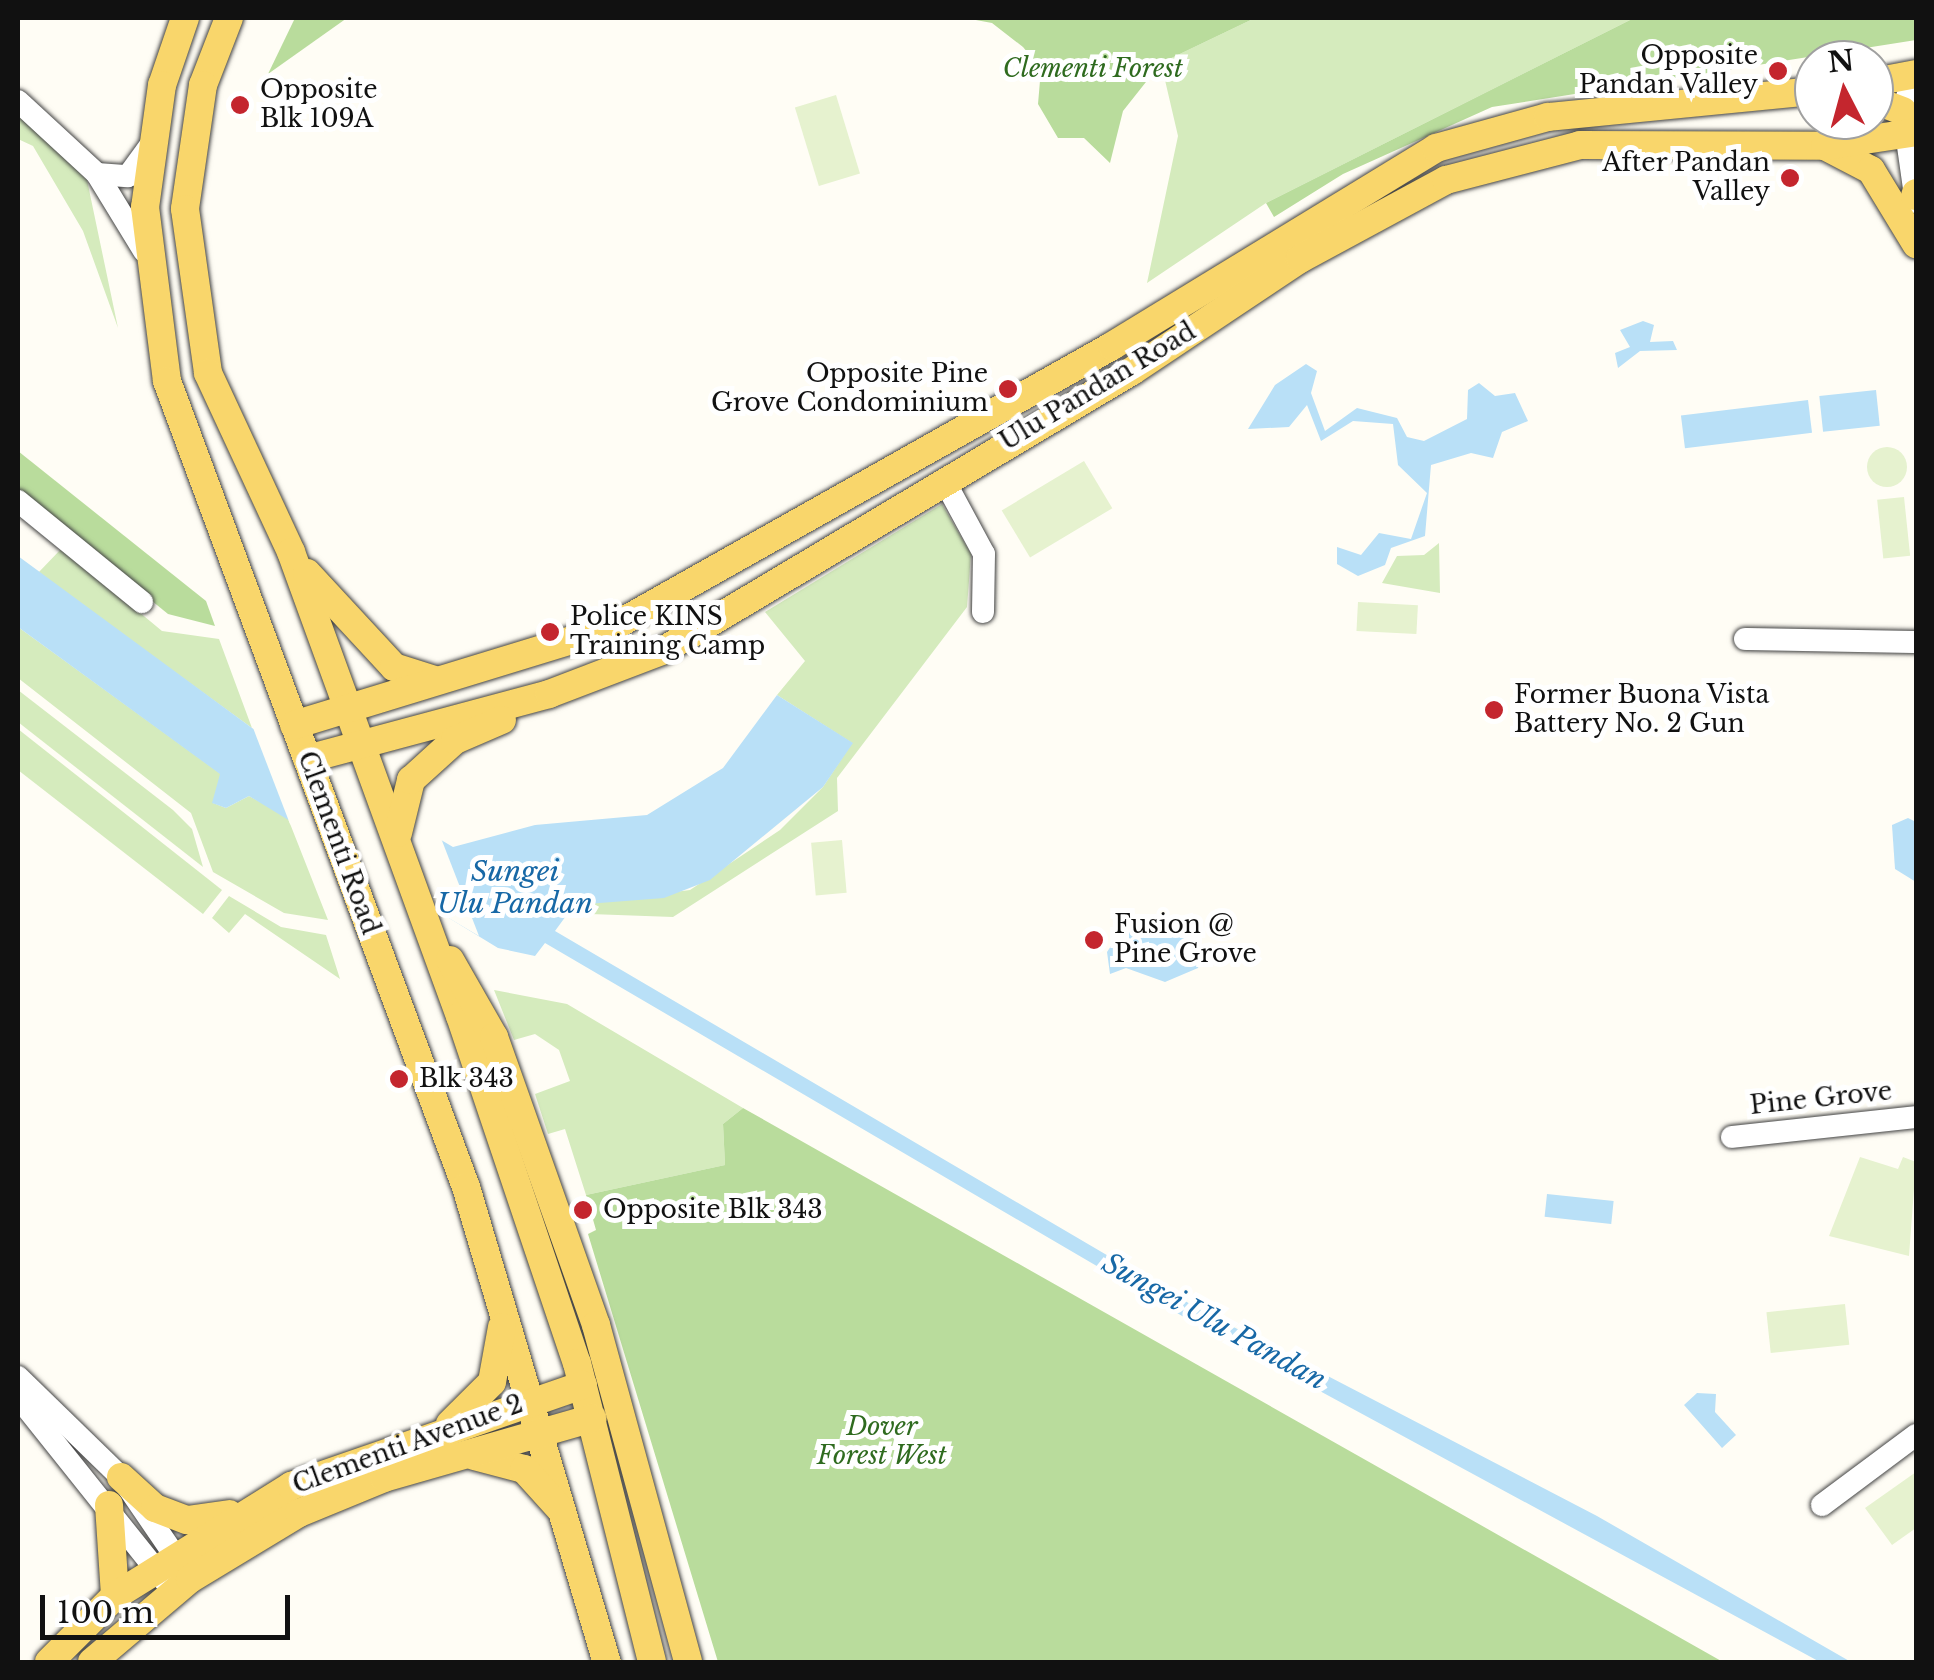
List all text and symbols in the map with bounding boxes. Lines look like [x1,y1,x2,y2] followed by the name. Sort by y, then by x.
[1794,40,1894,140] north arrow
[1578,42,1758,101] place label: Opposite Pandan Valley
[1826,43,1856,80] text: N
[1003,54,1183,84] park label: Clementi Forest
[1767,60,1789,82] marker: Opposite Pandan Valley
[260,76,378,135] place label: Opposite Blk 109A
[229,94,251,116] marker: Opposite Blk 109A
[1602,149,1770,208] place label: After Pandan Valley
[1779,167,1801,189] marker: After Pandan Valley
[995,317,1201,457] street label: Ulu Pandan Road
[711,360,988,419] place label: Opposite Pine Grove Condominium
[997,378,1019,400] marker: Opposite Pine Grove Condominium
[570,603,765,662] place label: Police KINS Training Camp
[539,621,561,643] marker: Police KINS Training Camp
[1514,681,1771,740] place label: Former Buona Vista Battery No. 2 Gun
[1483,699,1505,721] marker: Former Buona Vista Battery No. 2 Gun
[291,747,385,939] street label: Clementi Road
[437,855,593,921] water label: Sungei Ulu Pandan
[1114,911,1257,970] place label: Fusion @ Pine Grove
[1083,929,1105,951] marker: Fusion @ Pine Grove
[419,1064,514,1094] place label: Blk 343
[388,1068,410,1090] marker: Blk 343
[1748,1077,1894,1121] street label: Pine Grove
[603,1195,823,1225] place label: Opposite Blk 343
[572,1199,594,1221] marker: Opposite Blk 343
[1095,1246,1333,1398] water label: Sungei Ulu Pandan
[288,1389,528,1501] street label: Clementi Avenue 2
[817,1413,947,1472] park label: Dover Forest West
[45,1575,295,1637] scale bar
[57,1594,154,1631] text: 100 m

